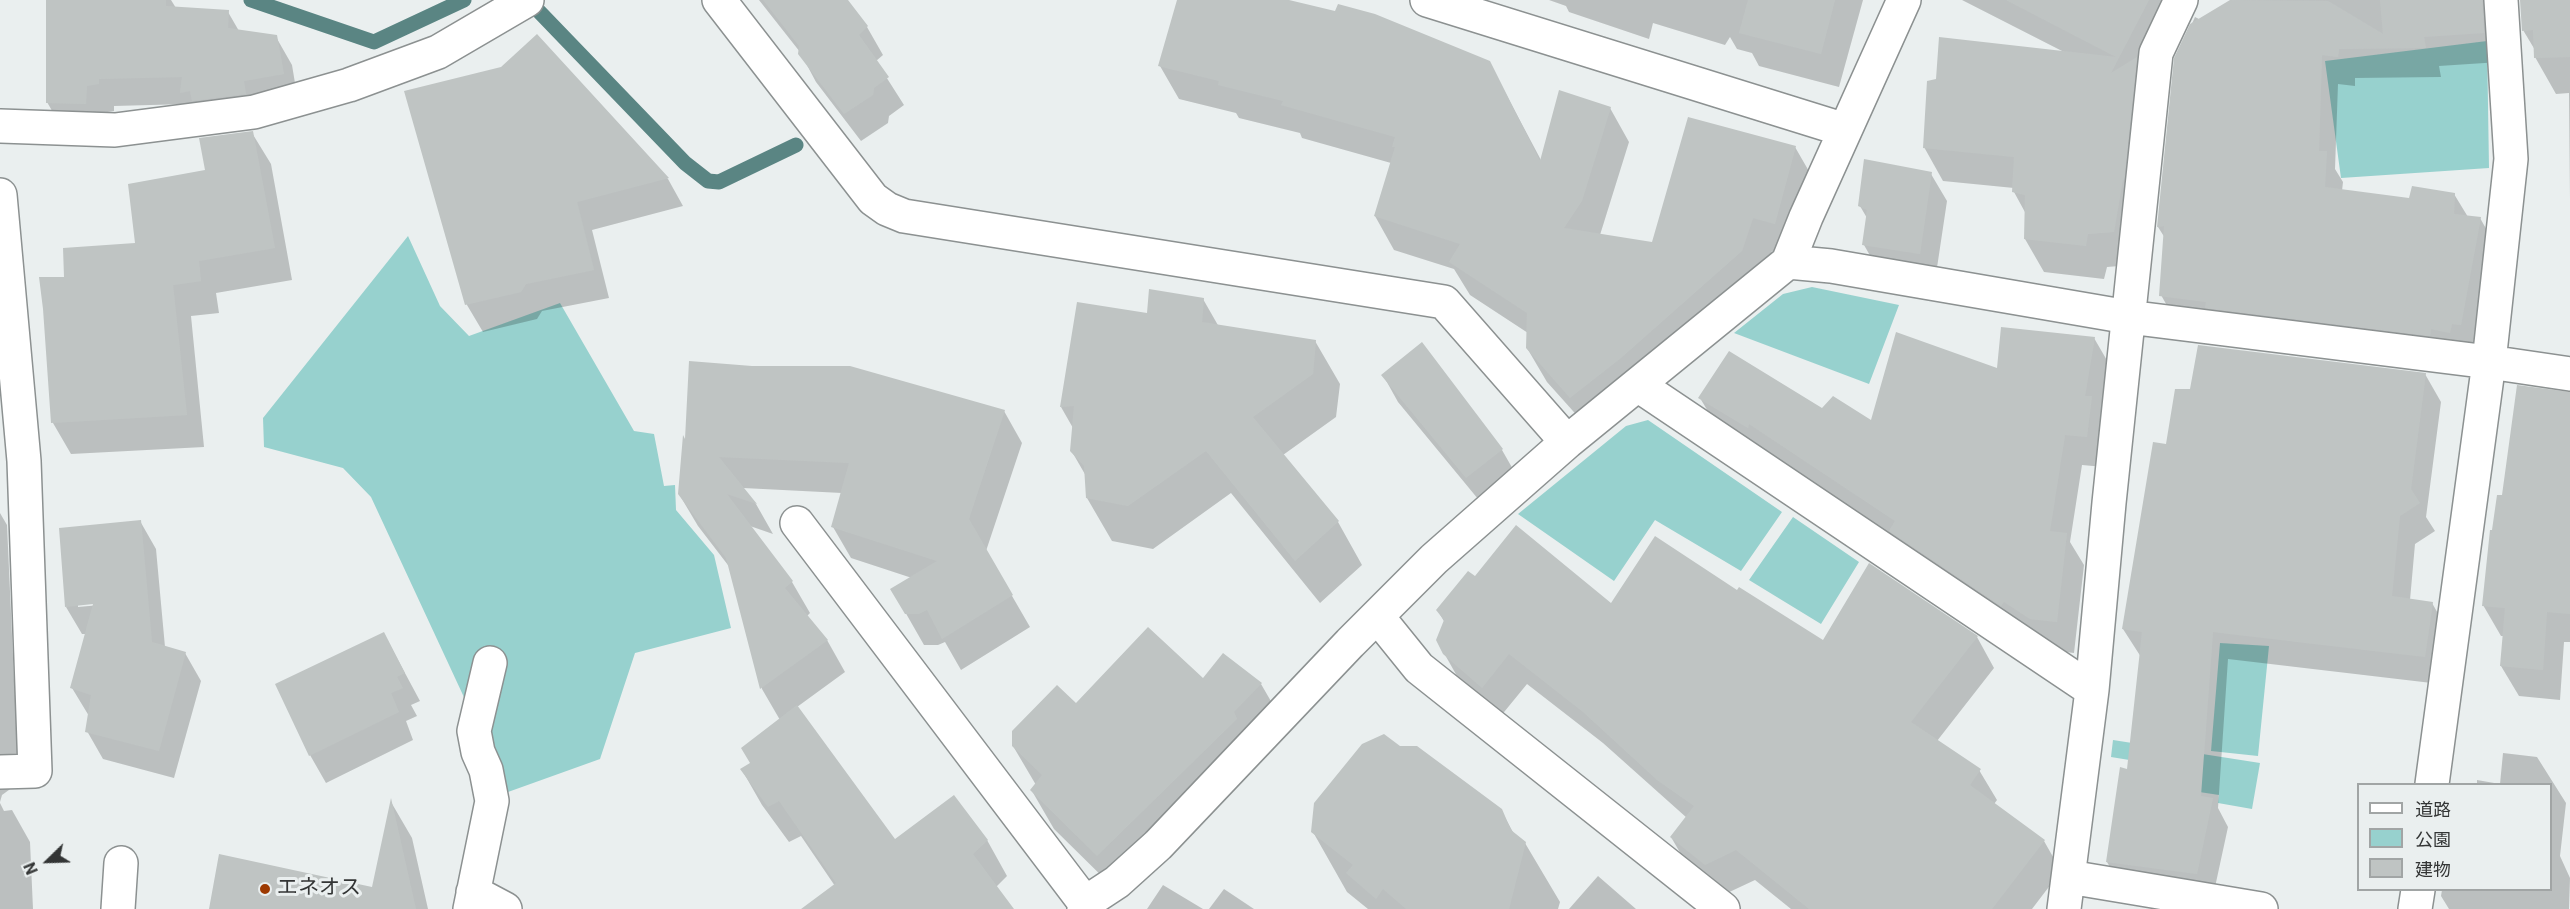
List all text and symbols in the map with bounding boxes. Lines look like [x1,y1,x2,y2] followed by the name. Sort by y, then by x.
[2357,783,2552,891] legend
[2415,799,2451,820] text: 道路
[2415,829,2451,850] text: 公園
[18,831,78,891] north arrow
[20,859,42,877] text: N
[2415,859,2451,880] text: 建物
[277,876,361,902] place label: エネオス
[258,882,272,896] marker: エネオス

